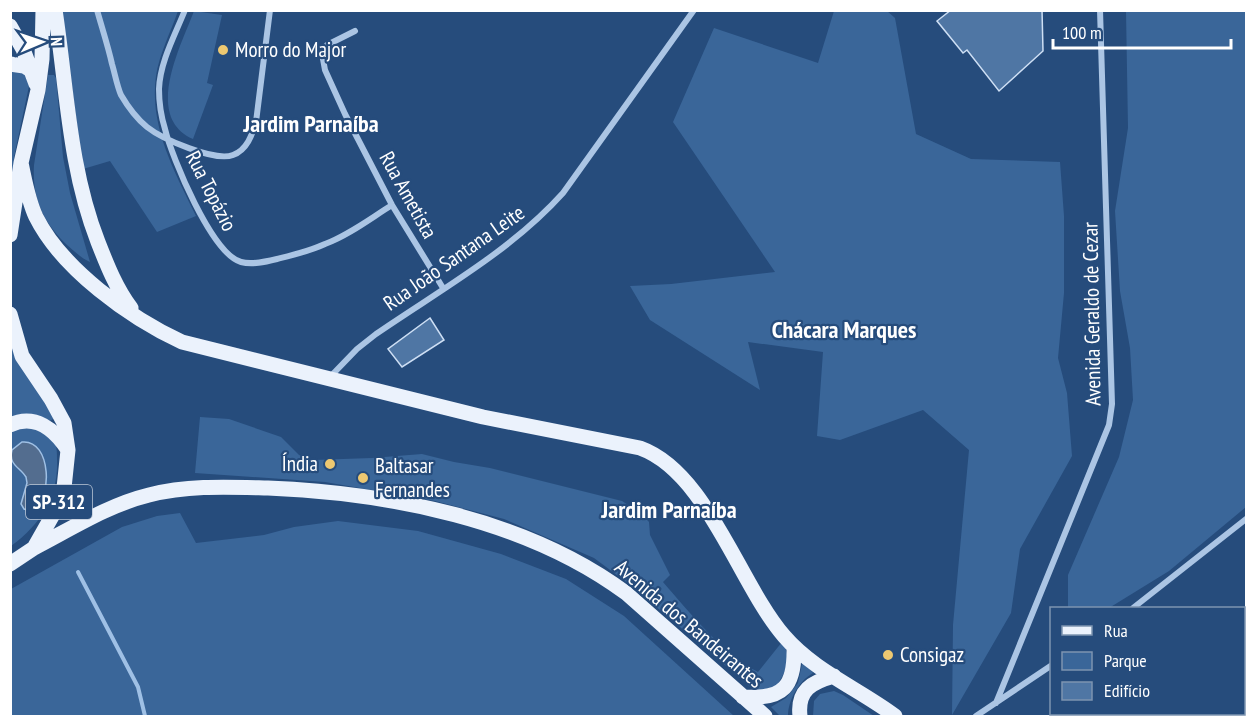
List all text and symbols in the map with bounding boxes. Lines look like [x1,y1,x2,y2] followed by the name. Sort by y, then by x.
[12,12,72,72] north arrow
[1053,12,1232,50] scale bar
[1062,21,1102,44] text: 100 m
[235,36,346,63] place label: Morro do Major
[47,37,67,46] text: N
[216,43,230,57] marker: Morro do Major
[242,108,379,139] district label: Jardim Parnaíba
[180,146,243,235] street label: Rua Topázio
[374,147,443,243] street label: Rua Ametista
[378,199,530,316] street label: Rua João Santana Leite
[1076,222,1107,406] street label: Avenida Geraldo de Cezar
[772,314,916,345] district label: Chácara Marques
[282,450,318,477] place label: Índia
[375,452,450,503] place label: Baltasar Fernandes
[323,457,337,471] marker: Índia
[356,471,370,485] marker: Baltasar Fernandes
[26,485,92,519] road number: SP-312
[600,494,737,525] district label: Jardim Parnaíba
[609,553,769,694] street label: Avenida dos Bandeirantes
[1050,607,1245,715] legend
[1104,619,1128,642] text: Rua
[900,641,964,668] place label: Consigaz
[881,648,895,662] marker: Consigaz
[1104,649,1147,672] text: Parque
[1104,679,1150,702] text: Edifício

